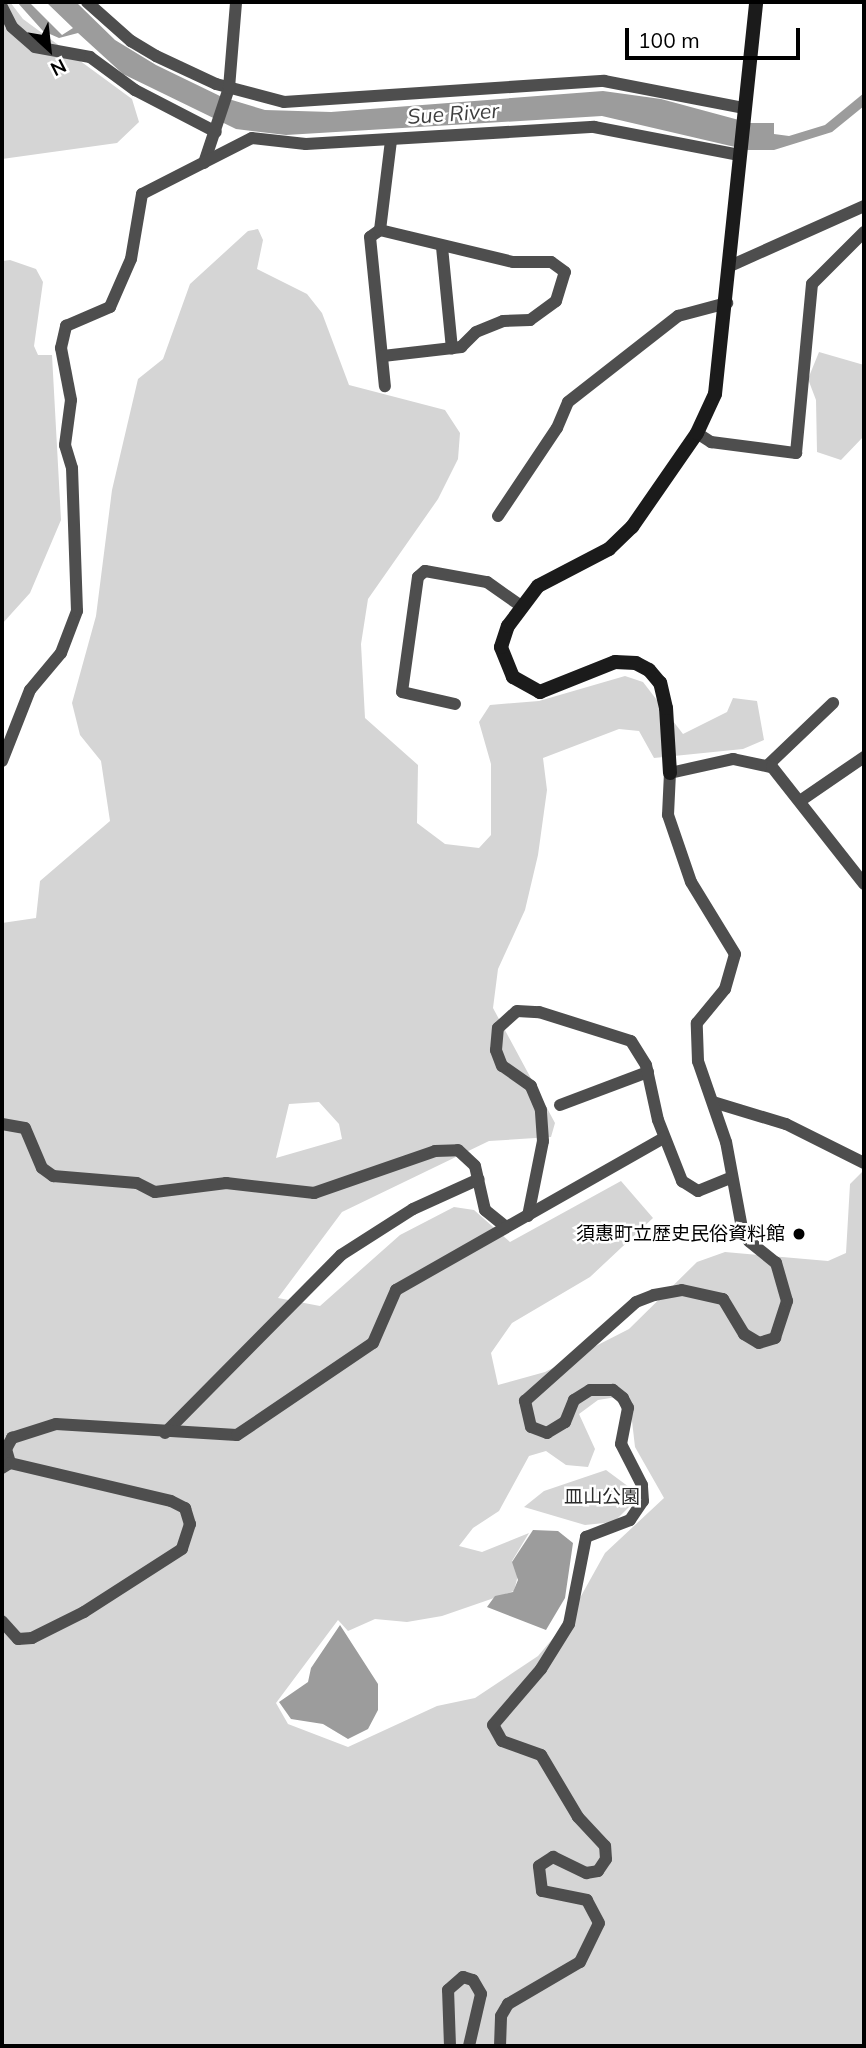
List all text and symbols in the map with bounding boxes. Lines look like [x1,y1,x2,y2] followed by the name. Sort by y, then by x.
[14,14,84,84] north arrow
[628,14,803,58] scale bar
[638,27,700,53] text: 100 m
[47,54,70,82] text: N
[406,97,500,129] water label: Sue River
[576,1223,785,1245] place label: 須惠町立歴史民俗資料館
[791,1226,807,1242] marker: 須惠町立歴史民俗資料館
[564,1486,640,1508] park label: 皿山公園

